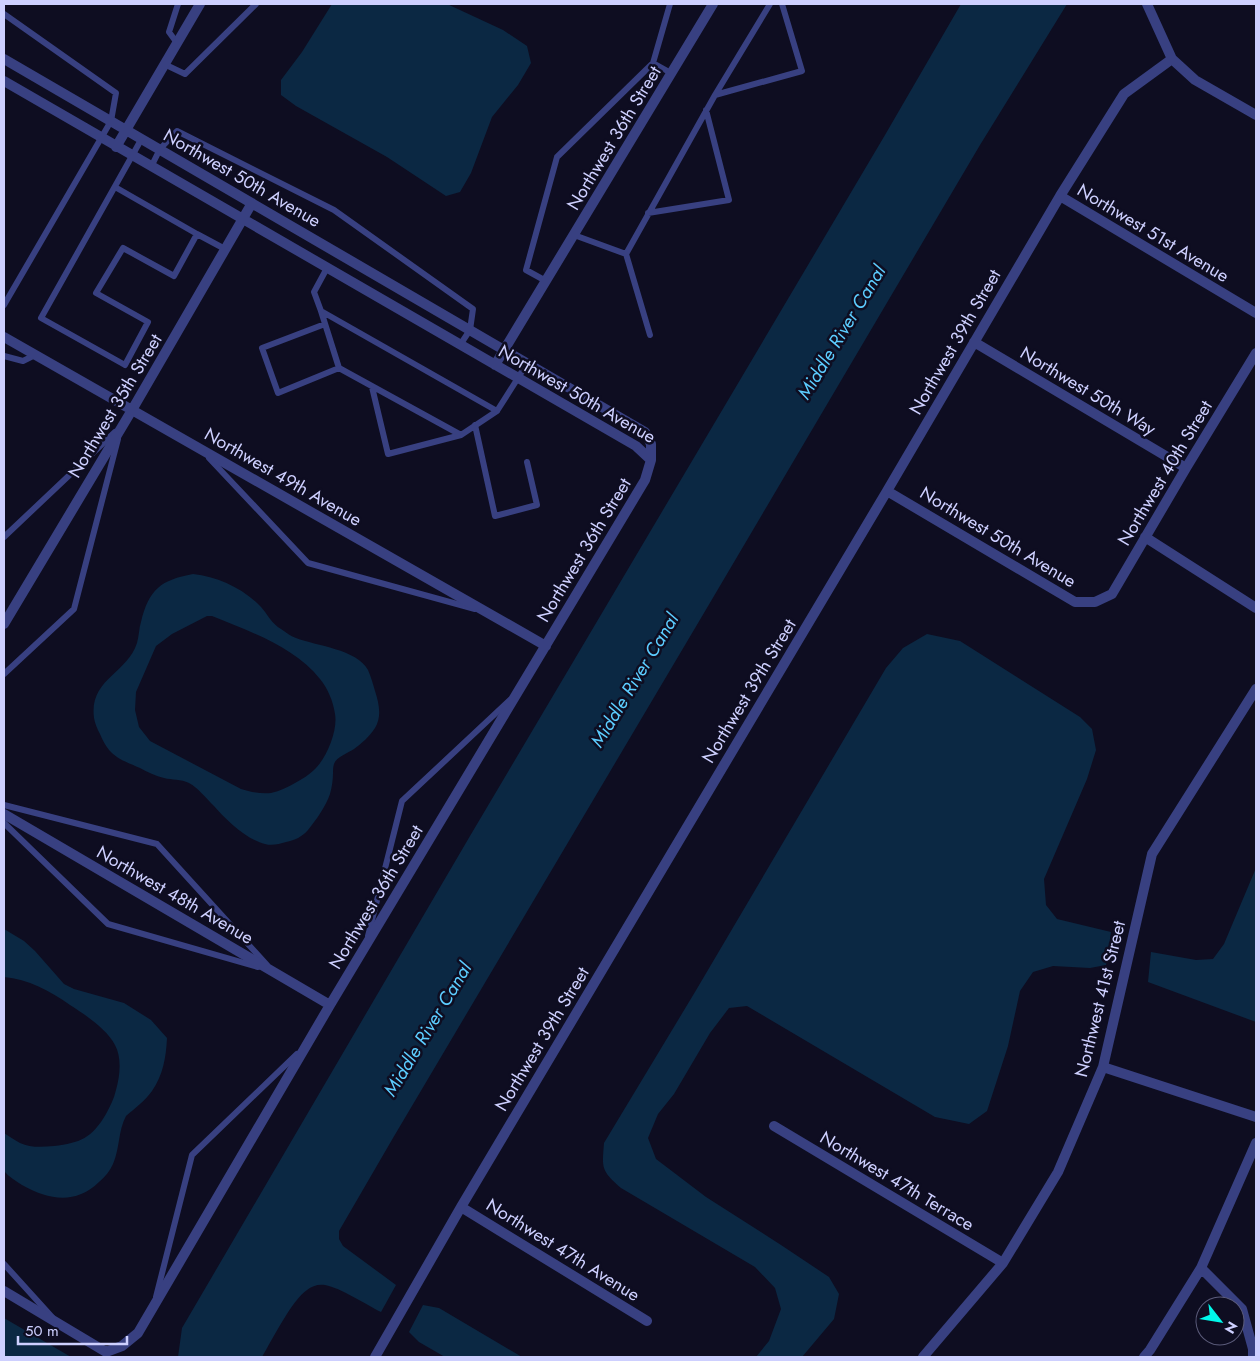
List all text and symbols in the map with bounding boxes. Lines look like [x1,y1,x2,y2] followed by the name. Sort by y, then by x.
[561,60,668,215] street label: Northwest 36th Street
[158,122,326,234] street label: Northwest 50th Avenue
[1072,177,1234,289] street label: Northwest 51st Avenue
[791,259,893,404] water label: Middle River Canal
[903,264,1008,420] street label: Northwest 39th Street
[62,328,169,483] street label: Northwest 35th Street
[493,338,661,450] street label: Northwest 50th Avenue
[1015,340,1161,442] street label: Northwest 50th Way
[1111,395,1219,551] street label: Northwest 40th Street
[199,421,367,533] street label: Northwest 49th Avenue
[531,472,638,627] street label: Northwest 36th Street
[915,480,1081,594] street label: Northwest 50th Avenue
[584,607,686,752] water label: Middle River Canal
[696,613,803,768] street label: Northwest 39th Street
[323,819,430,974] street label: Northwest 36th Street
[92,839,258,951] street label: Northwest 48th Avenue
[1068,917,1132,1080] street label: Northwest 41st Street
[377,956,479,1101] water label: Middle River Canal
[489,961,596,1116] street label: Northwest 39th Street
[815,1125,979,1237] street label: Northwest 47th Terrace
[481,1192,645,1308] street label: Northwest 47th Avenue
[1195,1296,1245,1346] north arrow
[18,1314,126,1346] scale bar
[1220,1318,1243,1338] text: N
[25,1320,59,1342] text: 50 m

